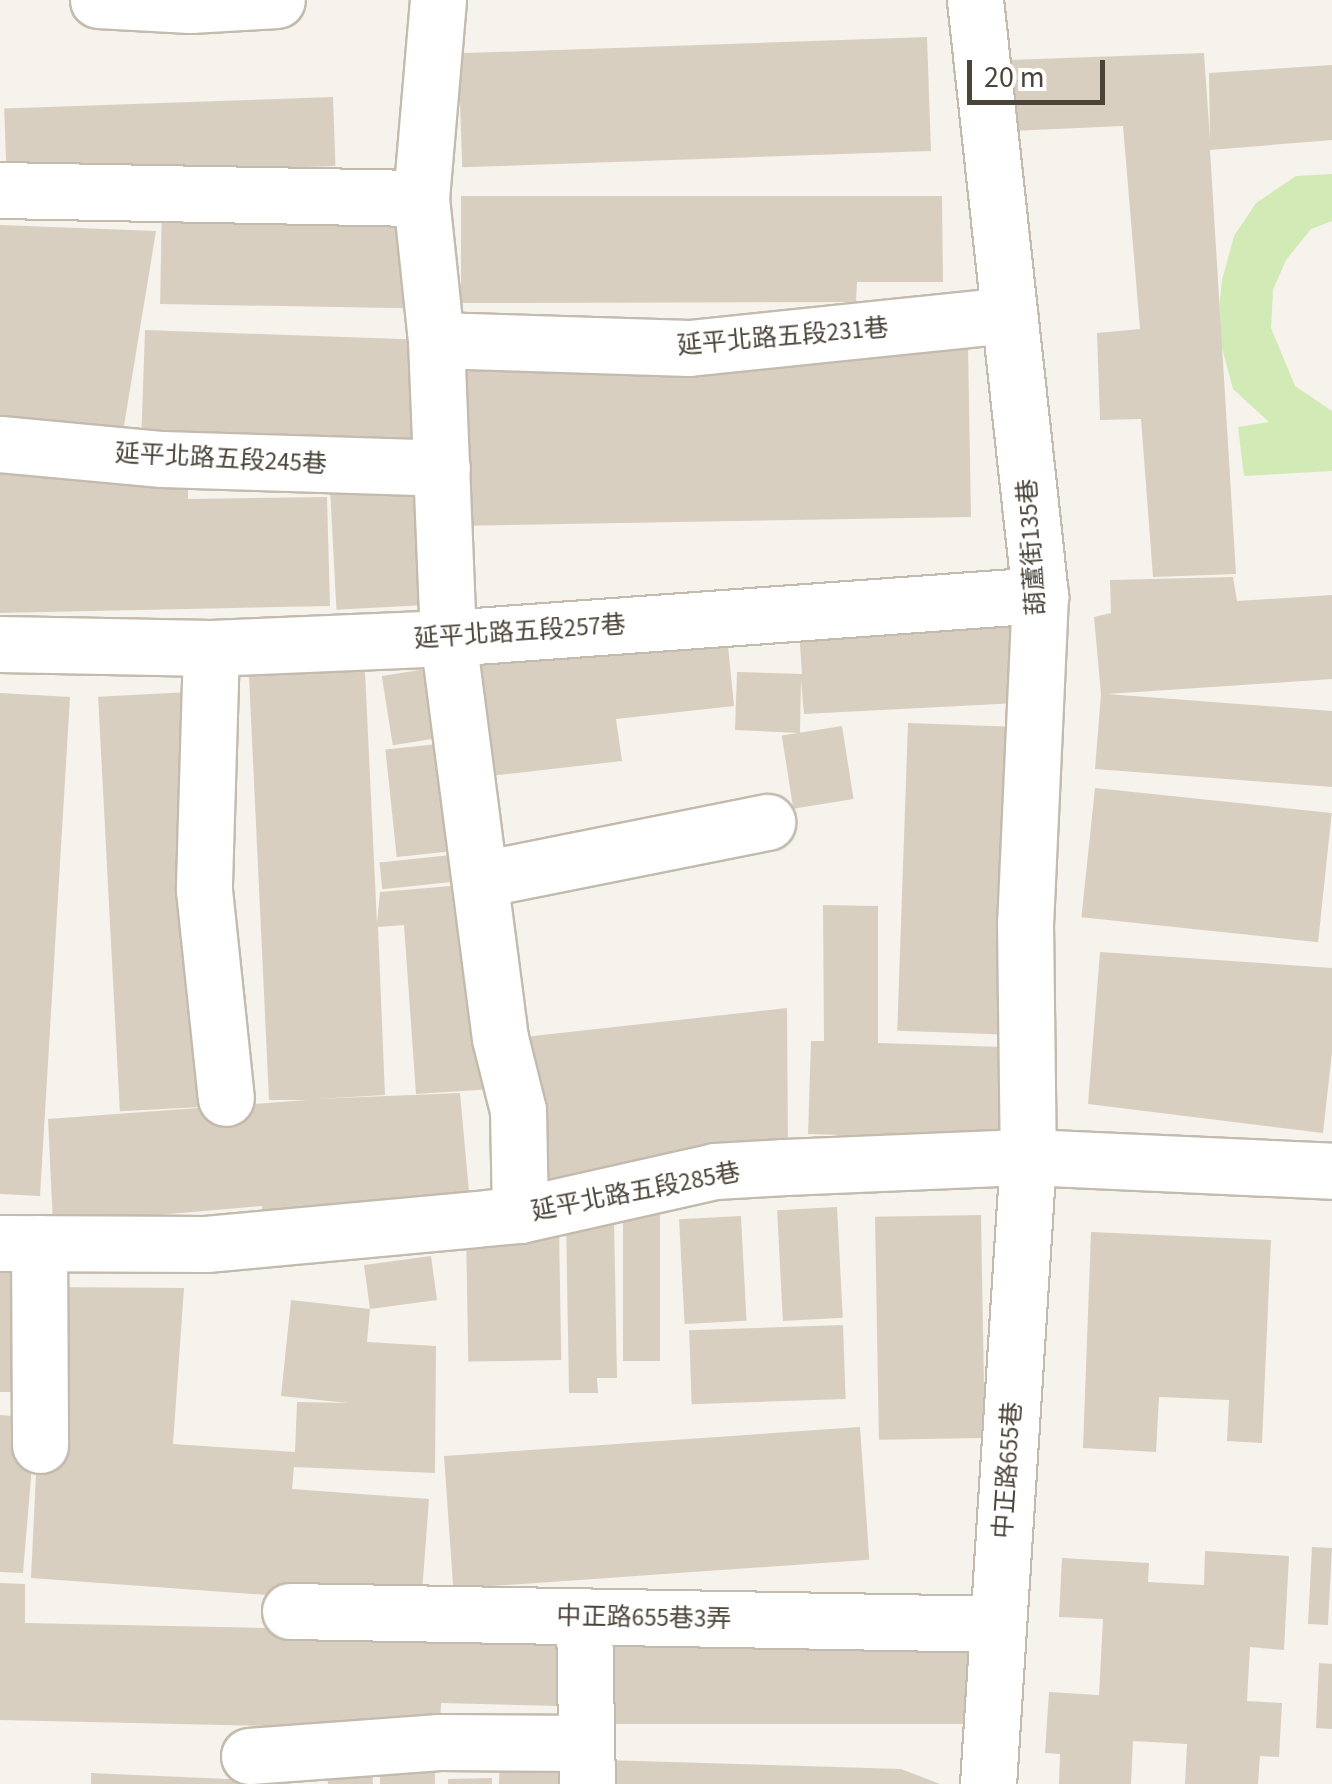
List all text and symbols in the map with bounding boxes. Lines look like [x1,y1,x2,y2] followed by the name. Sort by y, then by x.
[972,40,1110,102] scale bar
[984,56,1045,99] text: 20 m
[676,313,890,361] street label: 延平北路五段231巷
[114,438,328,480] street label: 延平北路五段245巷
[1012,477,1052,617] street label: 葫蘆街135巷
[413,610,627,654] street label: 延平北路五段257巷
[529,1157,743,1227] street label: 延平北路五段285巷
[988,1400,1028,1540] street label: 中正路655巷
[556,1601,732,1635] street label: 中正路655巷3弄

